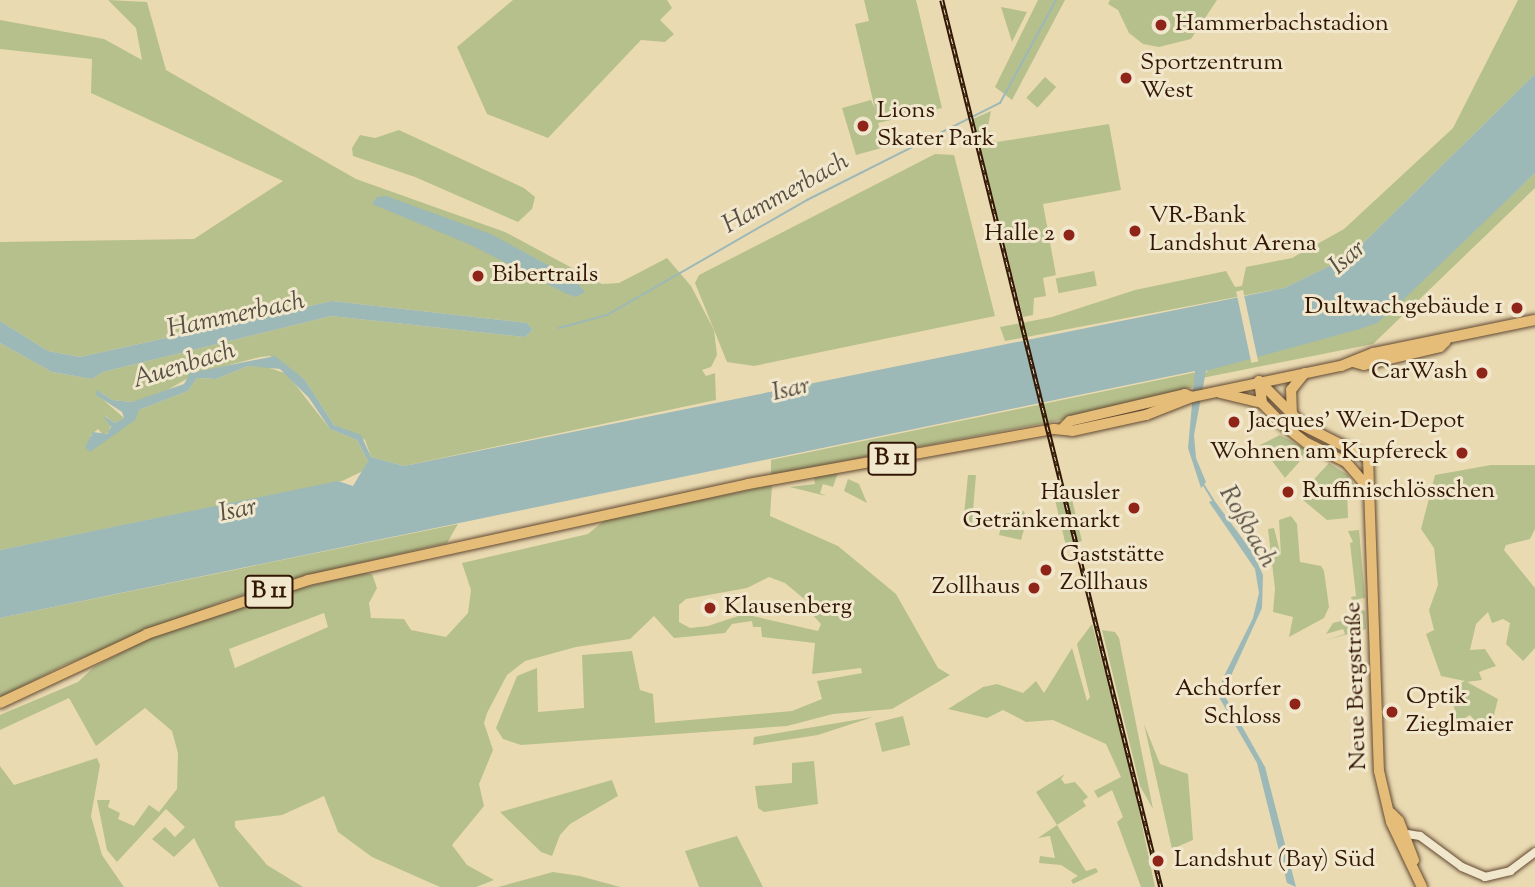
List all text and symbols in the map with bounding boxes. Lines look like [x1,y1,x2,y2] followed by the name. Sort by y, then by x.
[1175,11,1389,39] place label: Hammerbachstadion
[1153,17,1169,33] marker: Hammerbachstadion
[1140,50,1283,106] place label: Sportzentrum West
[1118,70,1134,86] marker: Sportzentrum West
[877,98,995,154] place label: Lions Skater Park
[855,118,871,134] marker: Lions Skater Park
[717,147,855,241] water label: Hammerbach
[1149,203,1317,259] place label: VR-Bank Landshut Arena
[984,221,1055,249] place label: Halle 2
[1127,223,1143,239] marker: VR-Bank Landshut Arena
[1061,227,1077,243] marker: Halle 2
[1323,234,1373,282] water label: Isar
[492,262,598,290] place label: Bibertrails
[470,268,486,284] marker: Bibertrails
[164,286,308,346] water label: Hammerbach
[1304,294,1503,322] place label: Dultwachgebäude 1
[1509,300,1525,316] marker: Dultwachgebäude 1
[129,336,239,396] water label: Auenbach
[1371,359,1468,387] place label: CarWash
[1474,365,1490,381] marker: CarWash
[769,371,813,409] water label: Isar
[1248,408,1465,436] place label: Jacques’ Wein-Depot
[1226,414,1242,430] marker: Jacques’ Wein-Depot
[1209,439,1448,467] place label: Wohnen am Kupfereck
[866,440,918,478] road number: B 11
[1454,445,1470,461] marker: Wohnen am Kupfereck
[1302,478,1495,506] place label: Ruffinischlösschen
[963,480,1120,536] place label: Hausler Getränkemarkt
[1211,480,1283,574] water label: Roßbach
[1280,484,1296,500] marker: Ruffinischlösschen
[216,492,260,530] water label: Isar
[1126,500,1142,516] marker: Hausler Getränkemarkt
[1060,542,1164,598] place label: Gaststätte Zollhaus
[1038,562,1054,578] marker: Gaststätte Zollhaus
[243,572,295,612] road number: B 11
[932,574,1020,602] place label: Zollhaus
[1026,580,1042,596] marker: Zollhaus
[724,594,852,622] place label: Klausenberg
[702,600,718,616] marker: Klausenberg
[1340,601,1374,771] street label: Neue Bergstraße
[1175,676,1281,732] place label: Achdorfer Schloss
[1406,684,1514,740] place label: Optik Zieglmaier
[1287,696,1303,712] marker: Achdorfer Schloss
[1384,704,1400,720] marker: Optik Zieglmaier
[1174,847,1375,875] place label: Landshut (Bay) Süd
[1148,851,1168,871] marker: Landshut (Bay) Süd

